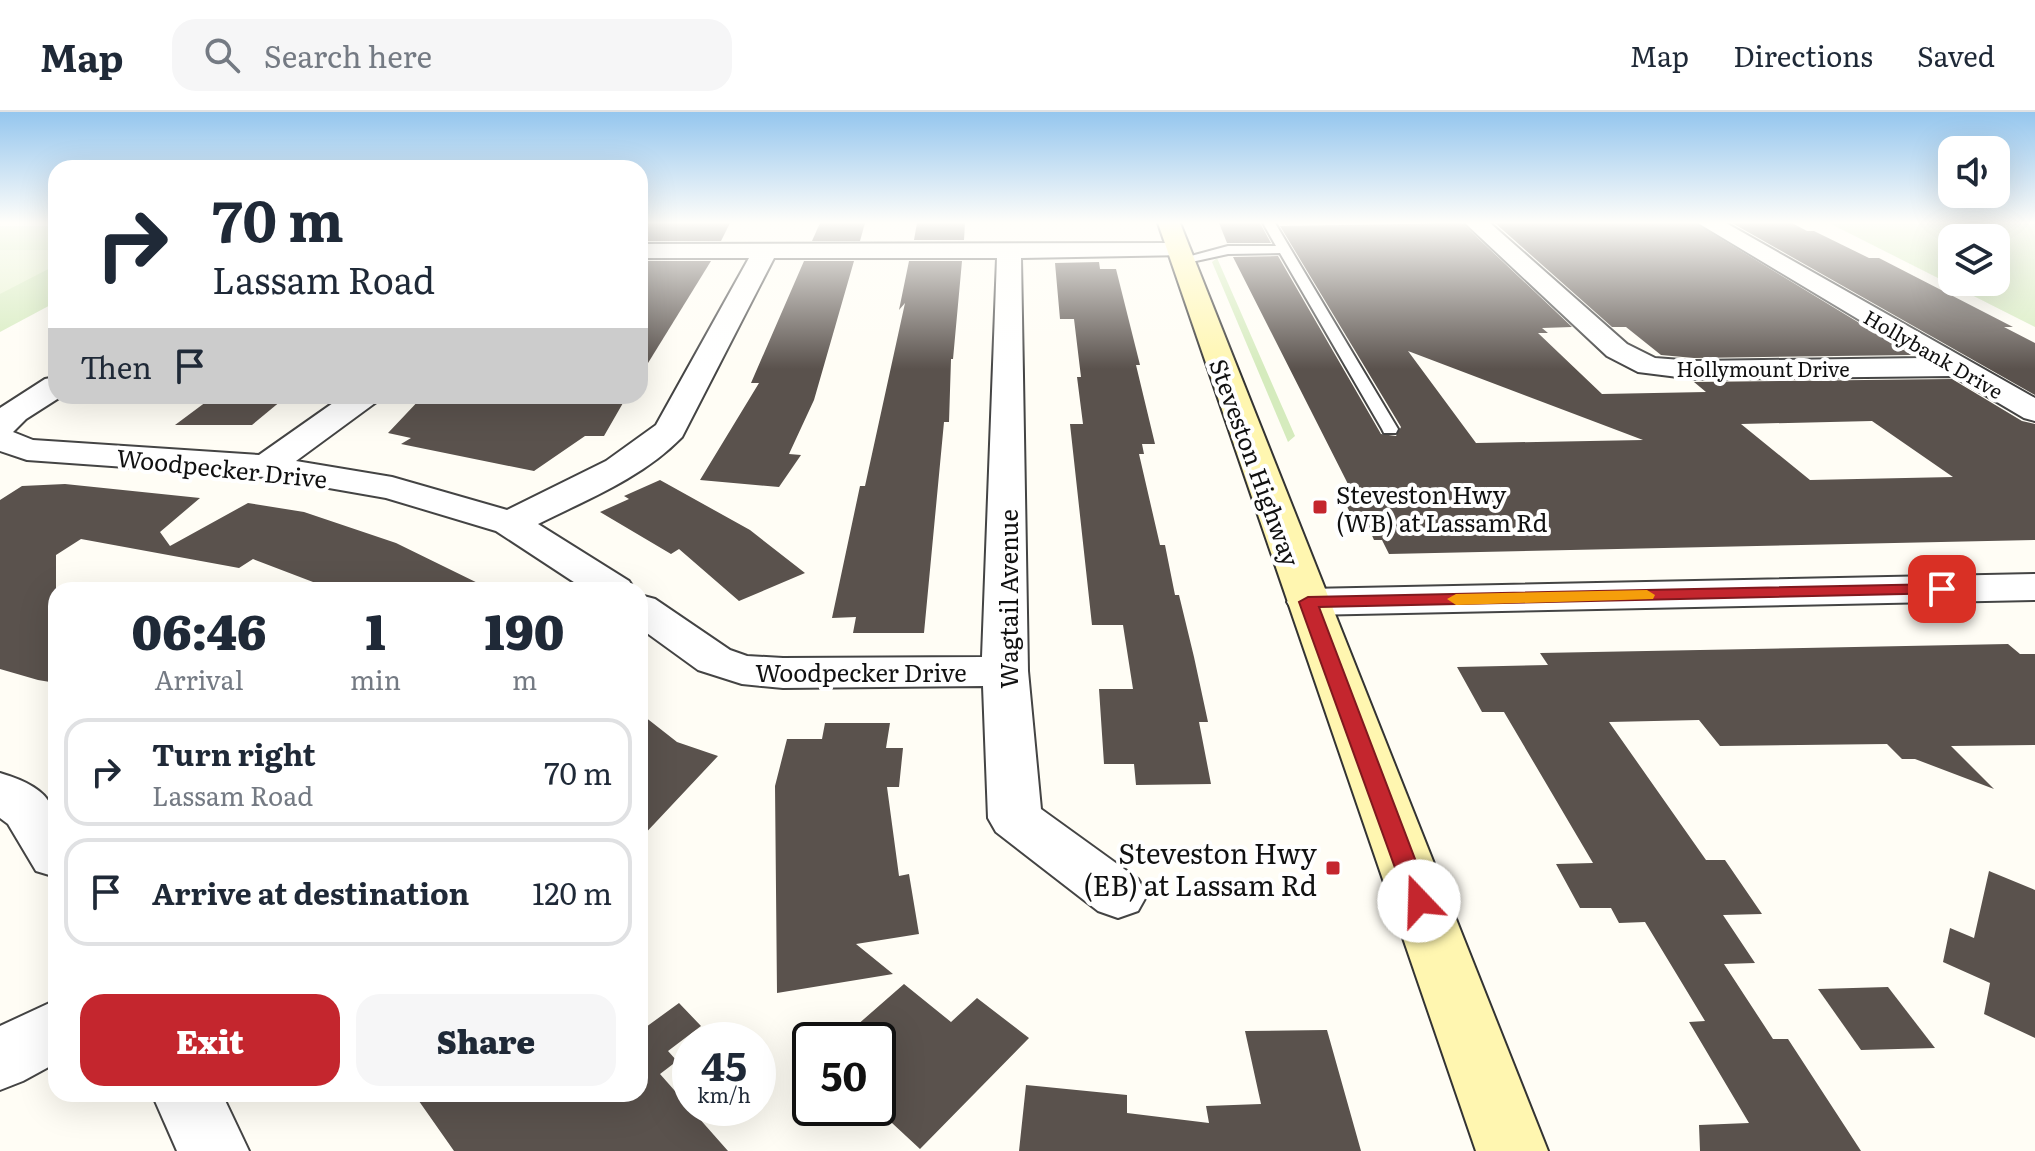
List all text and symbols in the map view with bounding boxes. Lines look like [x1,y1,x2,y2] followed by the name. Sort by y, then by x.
[172,19,732,91] search box
[40,27,124,84] text: Map
[200,33,244,77] icon: search
[264,33,432,77] text: Search here
[1630,34,1689,76] text: Map
[1733,34,1873,76] text: Directions
[1917,34,1995,76] text: Saved
[1938,136,2010,296] map controls
[1938,136,2010,208] button: sound
[212,176,344,259] text: 70 m
[80,192,184,296] icon: right
[1938,224,2010,296] button: layers
[212,252,435,305] text: Lassam Road
[1859,301,2009,405] street label: Hollybank Drive
[80,344,152,388] text: Then
[168,344,212,388] icon: arrive
[1202,353,1310,571] street label: Steveston Highway
[1676,353,1850,383] street label: Hollymount Drive
[115,439,329,495] street label: Woodpecker Drive
[1336,476,1548,539] place label: Steveston Hwy (WB) at Lassam Rd
[1311,498,1329,516] marker: Steveston Hwy (WB) at Lassam Rd
[990,509,1025,689] street label: Wagtail Avenue
[1908,555,1976,623] pin
[1920,567,1964,611] icon: arrive
[132,594,266,665] text: 06:46
[365,594,385,665] text: 1
[485,594,564,665] text: 190
[755,654,967,689] street label: Woodpecker Drive
[155,659,243,698] text: Arrival
[350,659,401,698] text: min
[512,659,537,698] text: m
[152,731,316,775] text: Turn right
[84,750,128,794] icon: right
[544,750,612,794] text: 70 m
[152,775,313,814] text: Lassam Road
[1083,831,1318,905] place label: Steveston Hwy (EB) at Lassam Rd
[1324,859,1342,877] marker: Steveston Hwy (EB) at Lassam Rd
[1377,859,1461,943] position arrow
[84,870,128,914] icon: arrive
[152,870,469,914] text: Arrive at destination
[532,870,612,914] text: 120 m
[80,994,340,1086] button: Exit
[356,994,616,1086] button: Share
[792,1022,896,1126] speed limit sign: 50
[701,1034,747,1093] text: 45
[697,1079,751,1109] text: km/h

